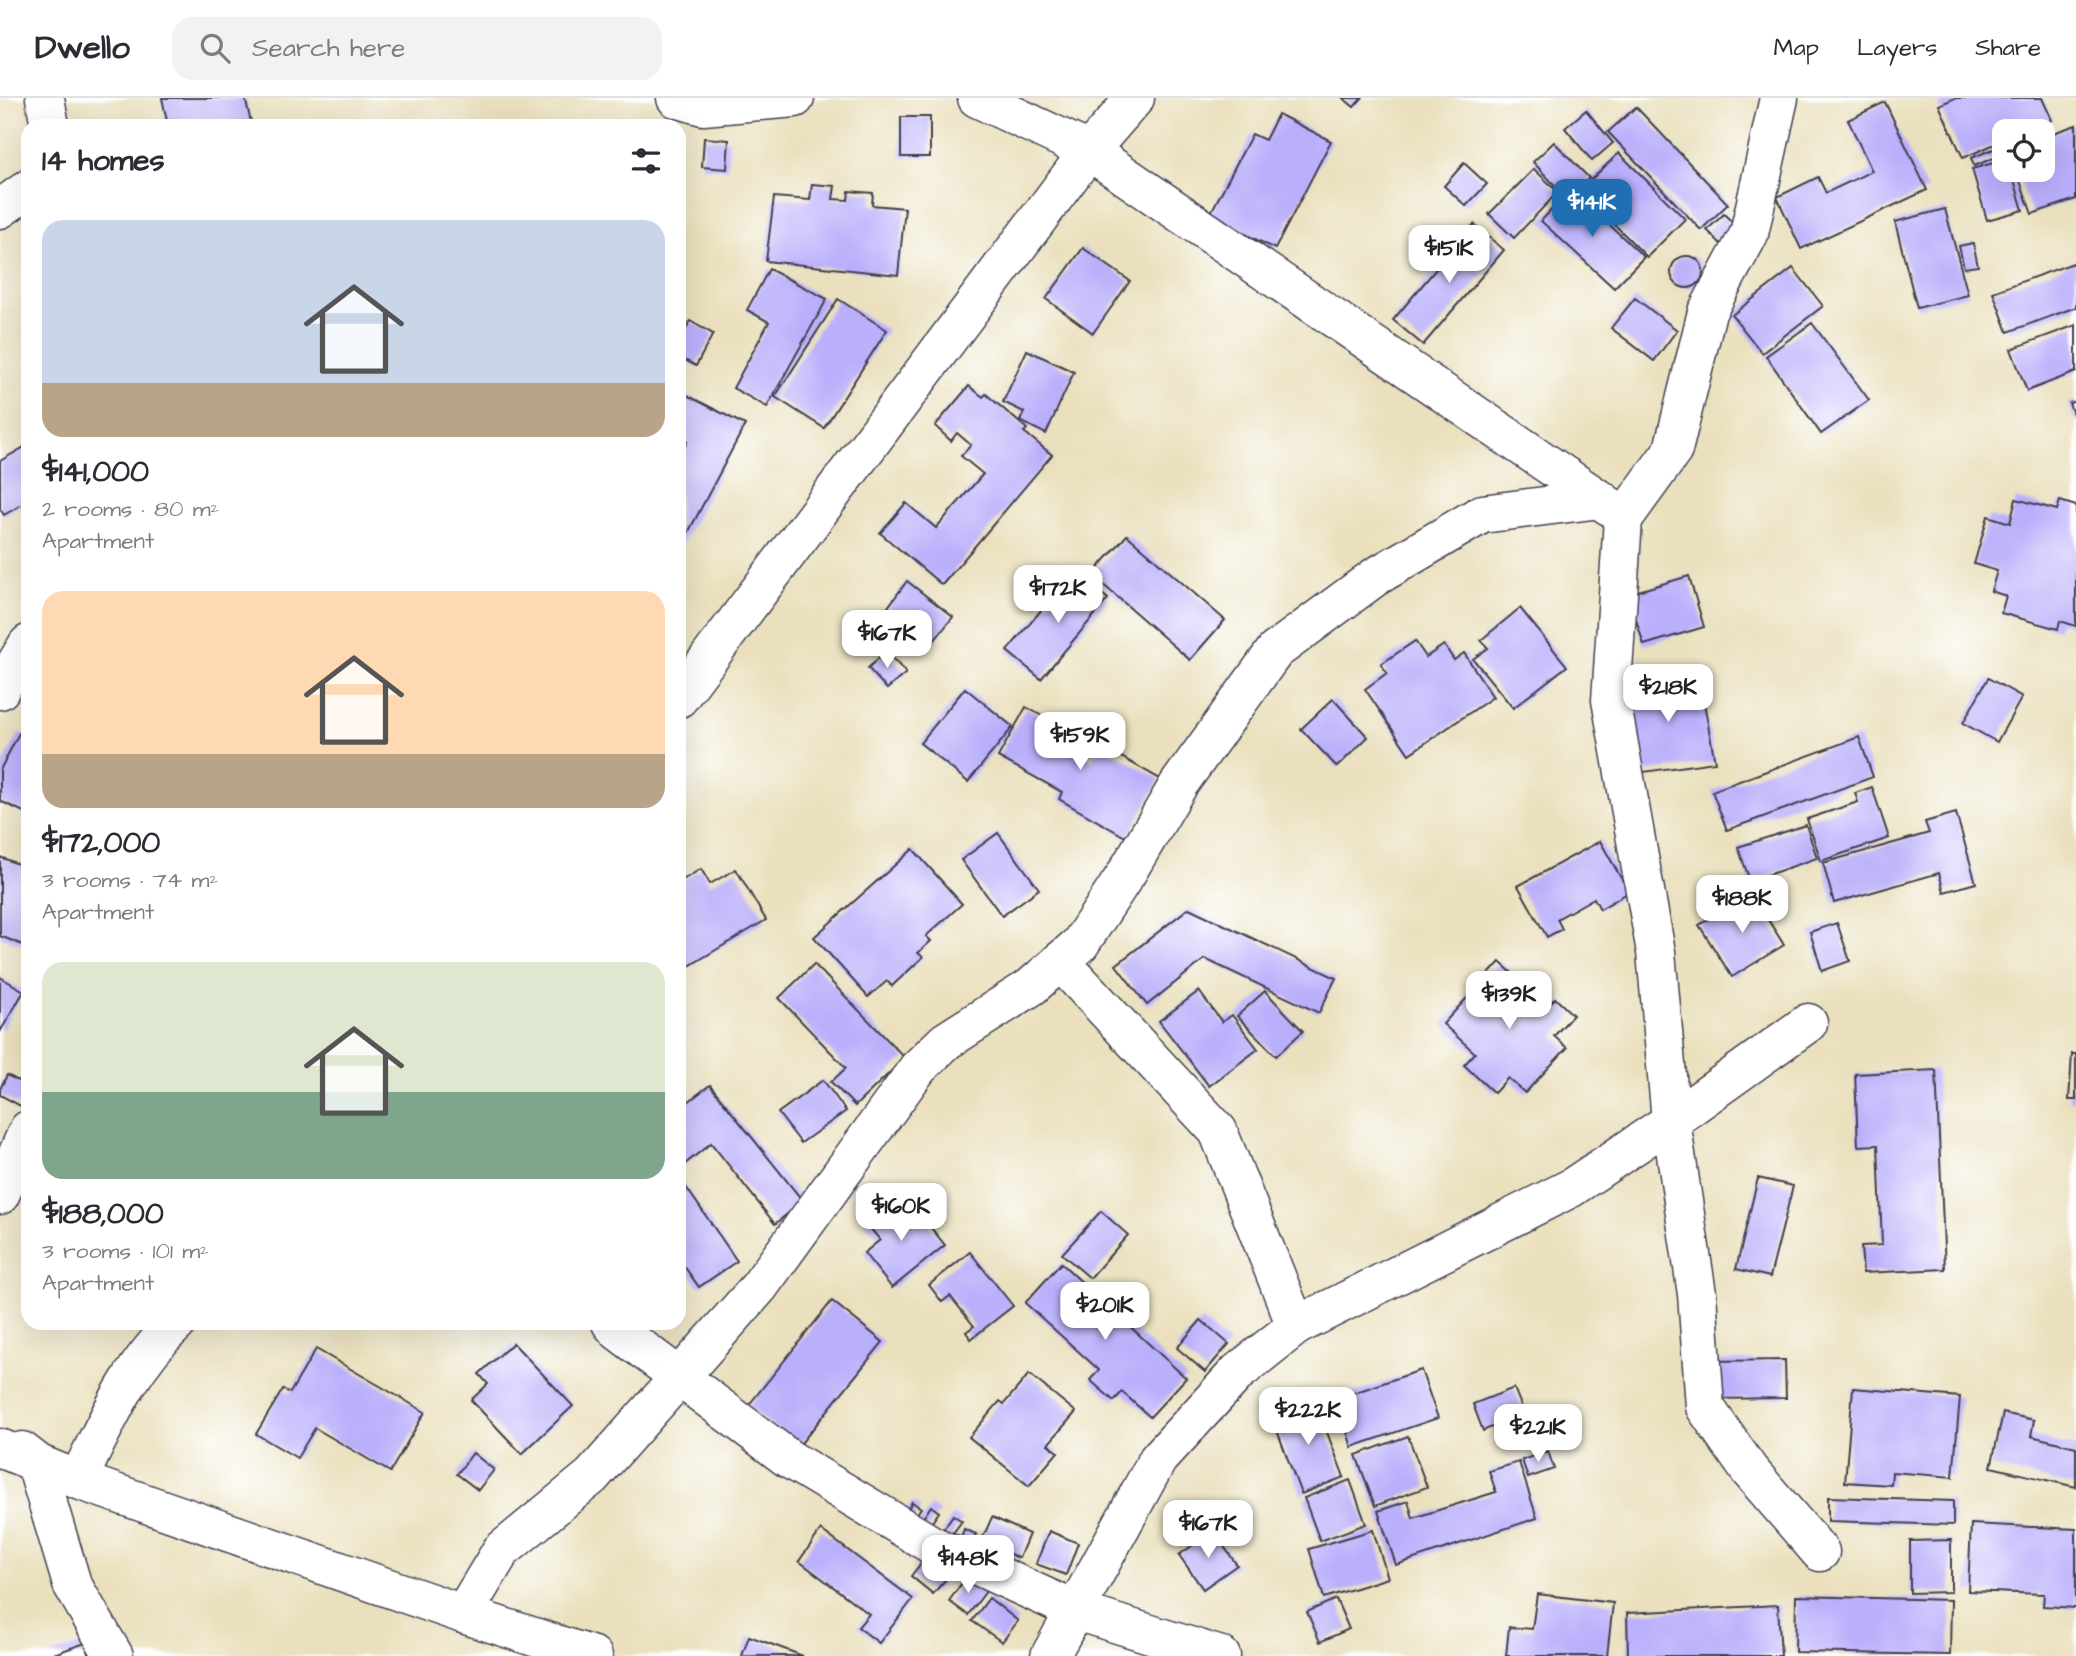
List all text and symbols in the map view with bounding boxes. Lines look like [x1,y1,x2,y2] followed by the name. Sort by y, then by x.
[172,17,662,80] search box
[35,25,130,71] text: Dwello
[196,29,234,67] icon: search
[252,30,405,66] text: Search here
[1774,31,1819,65] text: Map
[1857,31,1937,65] text: Layers
[1975,31,2041,65] text: Share
[1992,119,2055,182] map controls
[1992,119,2055,182] button: locate
[42,140,165,182] text: 14 homes
[627,142,665,180] icon: filters
[1543,180,1641,239] pin: $141K
[1568,186,1616,218] text: $141K
[1400,226,1498,285] pin: $151K
[1425,232,1473,264] text: $151K
[291,266,417,392] icon: home
[42,451,149,493] text: $141,000
[42,493,219,525] text: 2 rooms · 80 m²
[42,525,154,557] text: Apartment
[1009,566,1107,625] pin: $172K
[1030,572,1086,604] text: $172K
[838,610,936,670] pin: $167K
[858,617,916,649] text: $167K
[291,637,417,763] icon: home
[1619,664,1717,724] pin: $218K
[1639,671,1697,703] text: $218K
[1031,712,1129,772] pin: $159K
[1050,719,1110,751] text: $159K
[42,822,160,864] text: $172,000
[42,864,218,896] text: 3 rooms · 74 m²
[1693,876,1791,935] pin: $188K
[1712,882,1772,914] text: $188K
[42,896,154,928] text: Apartment
[1460,972,1558,1031] pin: $139K
[1482,978,1536,1010] text: $139K
[291,1008,417,1134] icon: home
[852,1184,950,1243] pin: $160K
[872,1190,930,1222] text: $160K
[42,1193,164,1235] text: $188,000
[42,1235,209,1267] text: 3 rooms · 101 m²
[42,1267,154,1299] text: Apartment
[1056,1282,1154,1342] pin: $201K
[1076,1289,1134,1321] text: $201K
[1259,1388,1357,1447] pin: $222K
[1275,1394,1341,1426] text: $222K
[1489,1404,1587,1464] pin: $221K
[1510,1411,1566,1443] text: $221K
[1159,1500,1257,1560] pin: $167K
[1179,1507,1237,1539] text: $167K
[919,1536,1017,1595] pin: $148K
[938,1542,998,1574] text: $148K

